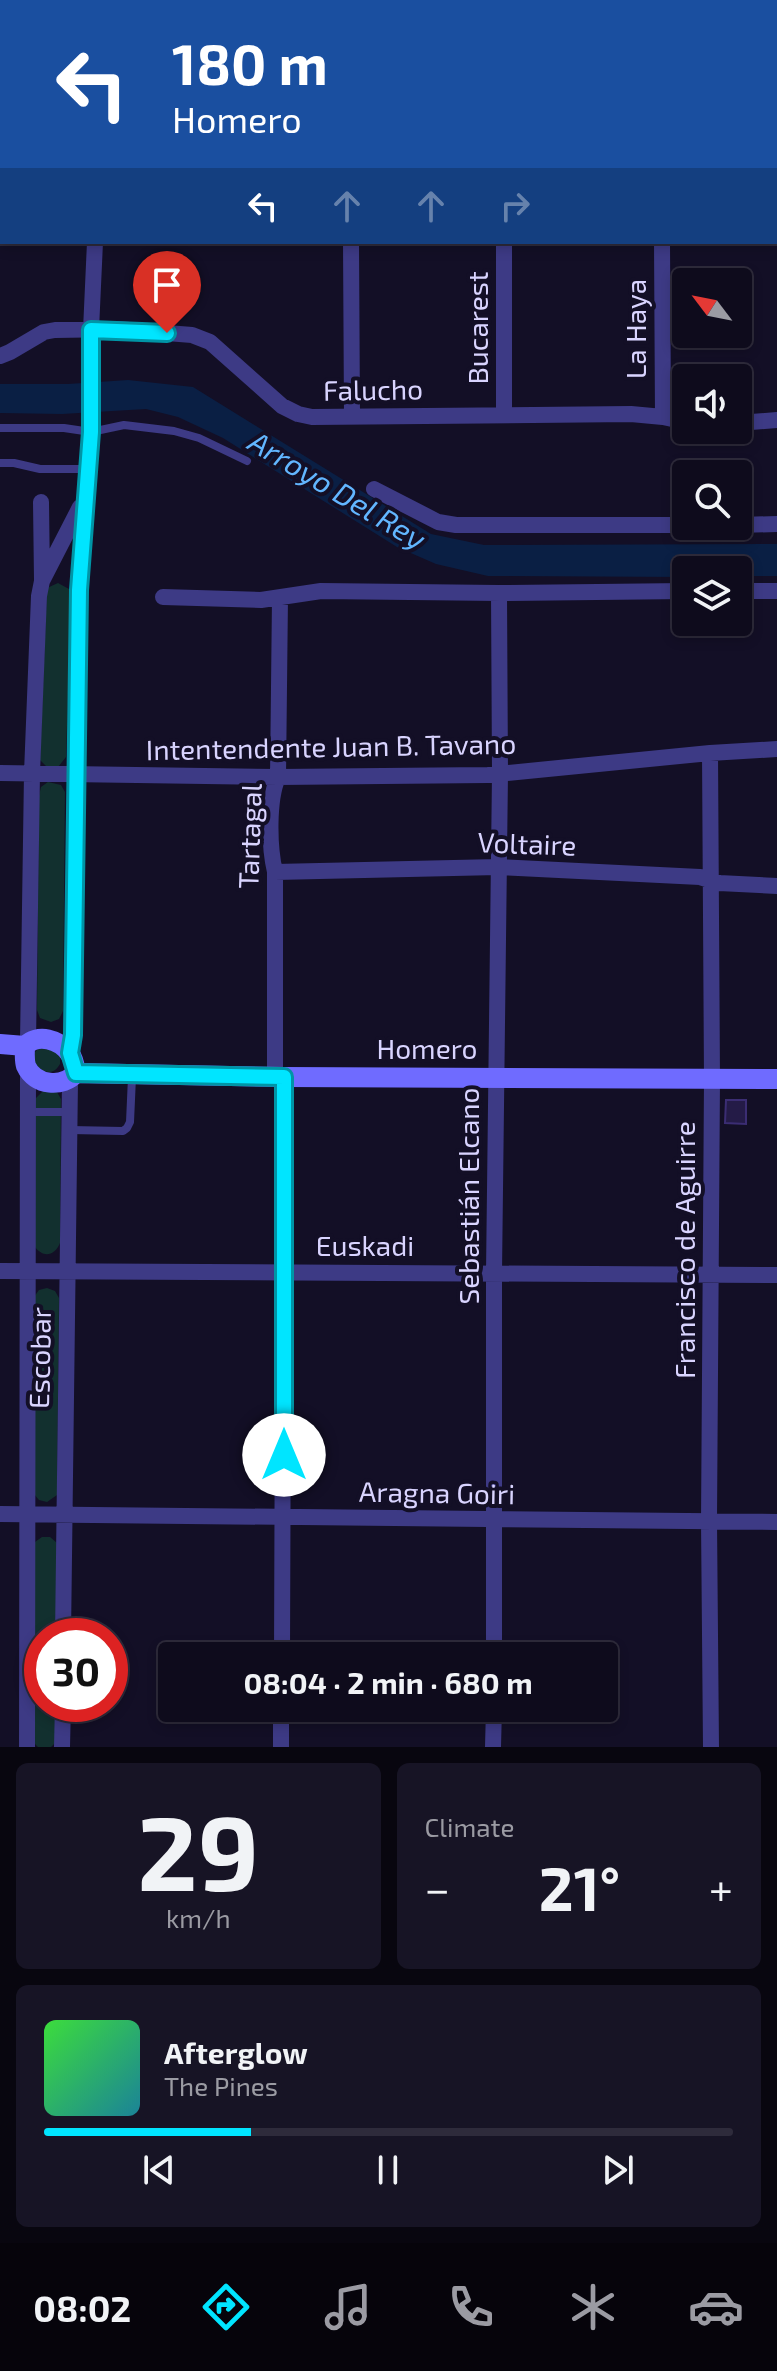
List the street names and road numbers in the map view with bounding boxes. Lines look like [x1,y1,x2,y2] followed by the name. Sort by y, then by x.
[460,271,494,385] street label: Bucarest
[618,279,652,379] street label: La Haya
[323,371,423,407] street label: Falucho
[146,726,516,766] street label: Intentendente Juan B. Tavano
[230,782,268,889] street label: Tartagal
[477,824,577,862] street label: Voltaire
[377,1031,477,1065] street label: Homero
[451,1087,485,1305] street label: Sebastián Elcano
[667,1121,701,1379] street label: Francisco de Aguirre
[316,1228,414,1262] street label: Euskadi
[21,1307,57,1409] street label: Escobar
[359,1474,515,1510] street label: Aragna Goiri

